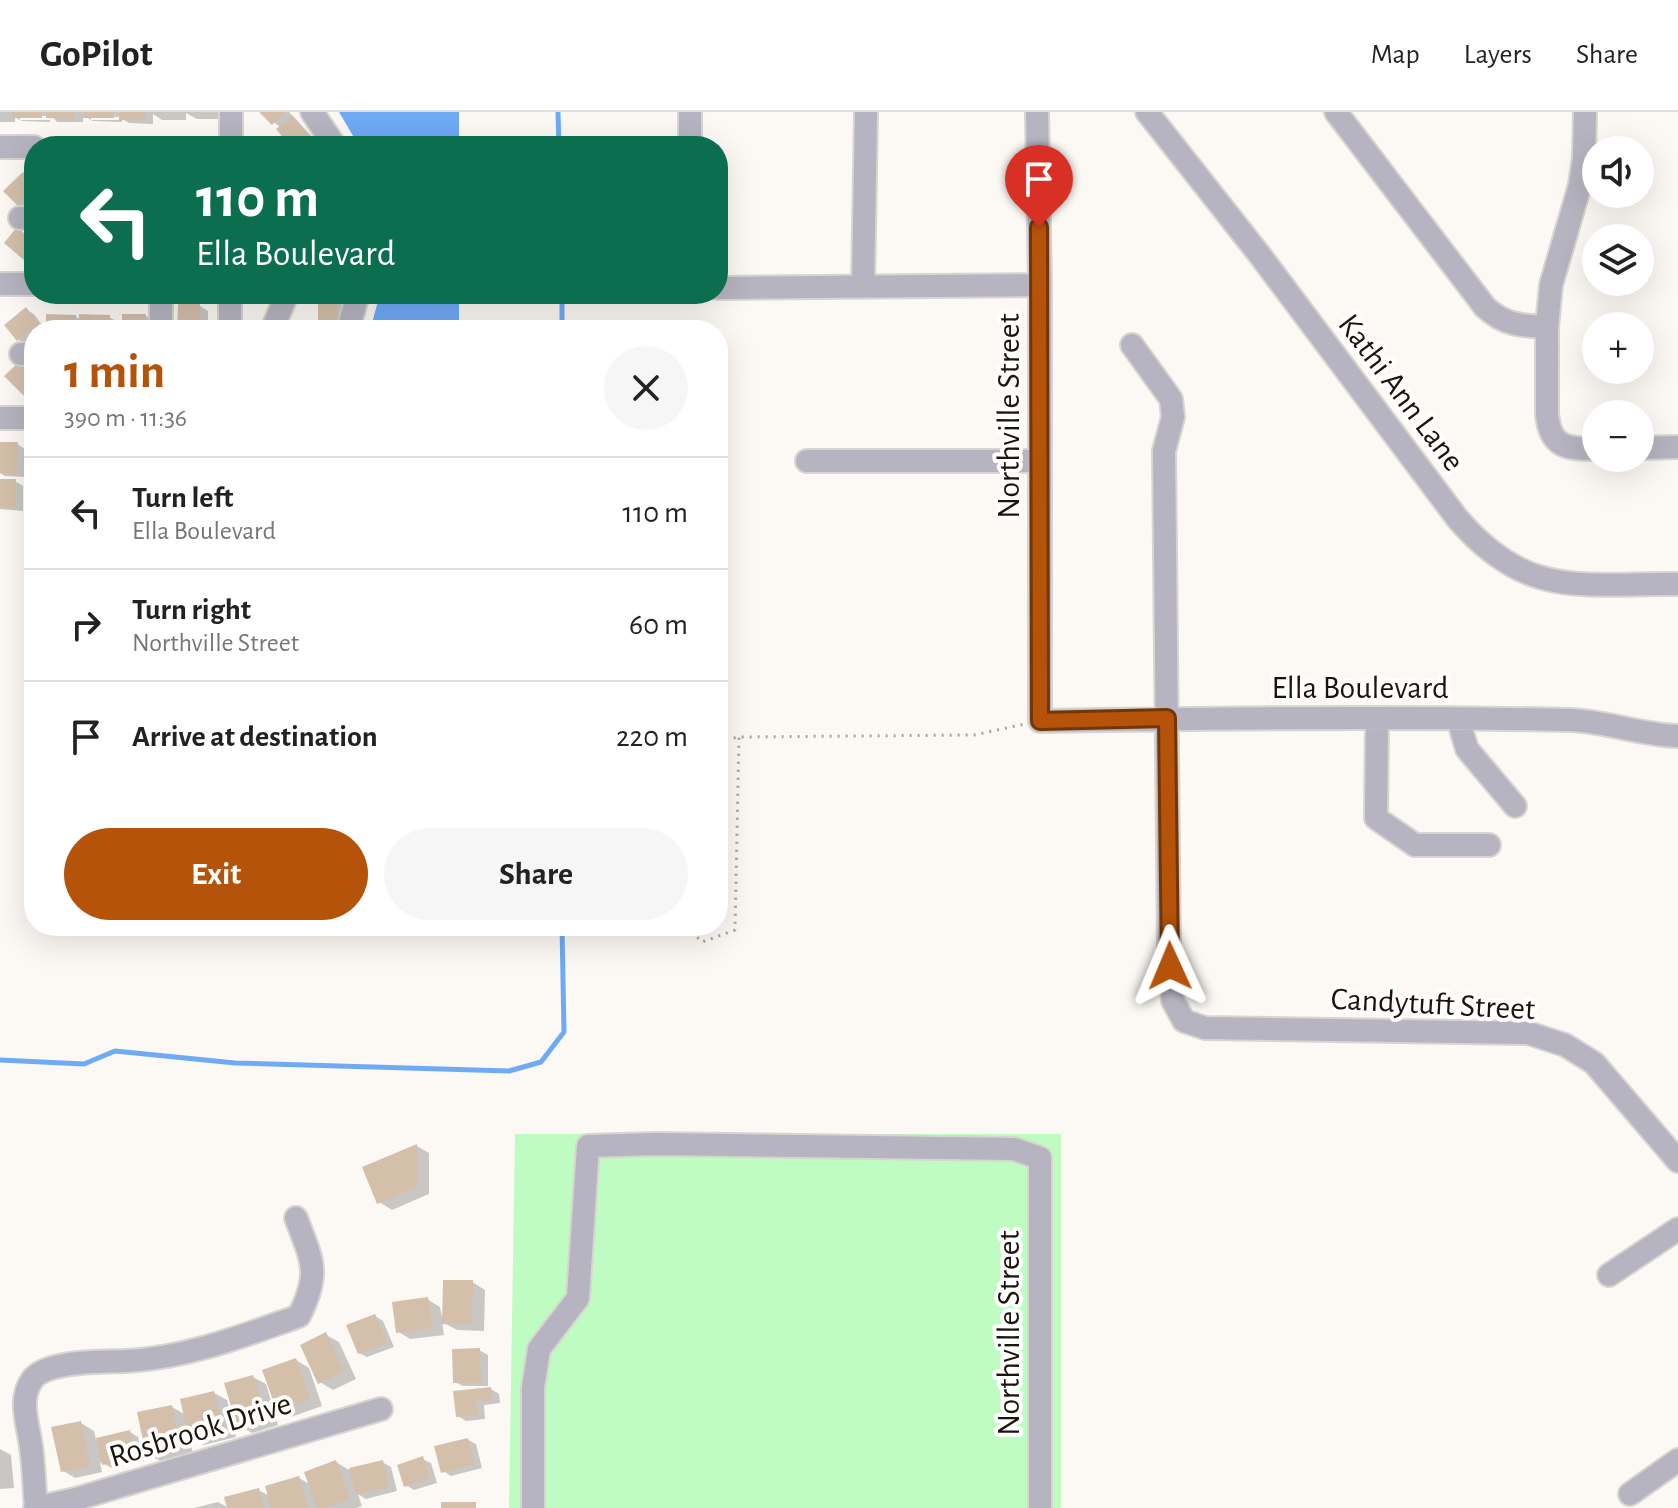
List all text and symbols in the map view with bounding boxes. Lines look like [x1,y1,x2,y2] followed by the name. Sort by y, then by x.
[40,36,153,74] text: GoPilot
[1371,41,1420,69] text: Map
[1464,41,1532,69] text: Layers
[1576,41,1638,69] text: Share
[1582,136,1654,472] map controls
[1582,136,1654,208] button: sound
[1005,145,1073,227] pin
[1017,157,1061,201] icon: arrive
[64,168,168,272] icon: left
[196,171,319,227] text: 110 m
[1582,224,1654,296] button: layers
[196,236,395,272] text: Ella Boulevard
[1332,308,1470,477] street label: Kathi Ann Lane
[1582,312,1654,384] button: +
[993,313,1025,519] street label: Northville Street
[604,346,688,430] button: close
[64,349,165,397] text: 1 min
[1582,400,1654,472] button: −
[64,405,187,431] text: 390 m · 11:36
[132,483,233,513] text: Turn left
[64,491,108,535] icon: left
[623,498,688,528] text: 110 m
[132,518,276,544] text: Ella Boulevard
[132,595,251,625] text: Turn right
[64,603,108,647] icon: right
[629,610,688,640] text: 60 m
[132,630,299,656] text: Northville Street
[1271,672,1449,704] street label: Ella Boulevard
[64,715,108,759] icon: arrive
[132,722,378,752] text: Arrive at destination
[616,722,688,752] text: 220 m
[64,828,368,920] button: Exit
[384,828,688,920] button: Share
[1128,924,1212,1008] position arrow
[1330,983,1536,1025] street label: Candytuft Street
[993,1230,1025,1436] street label: Northville Street
[106,1387,295,1473] street label: Rosbrook Drive

